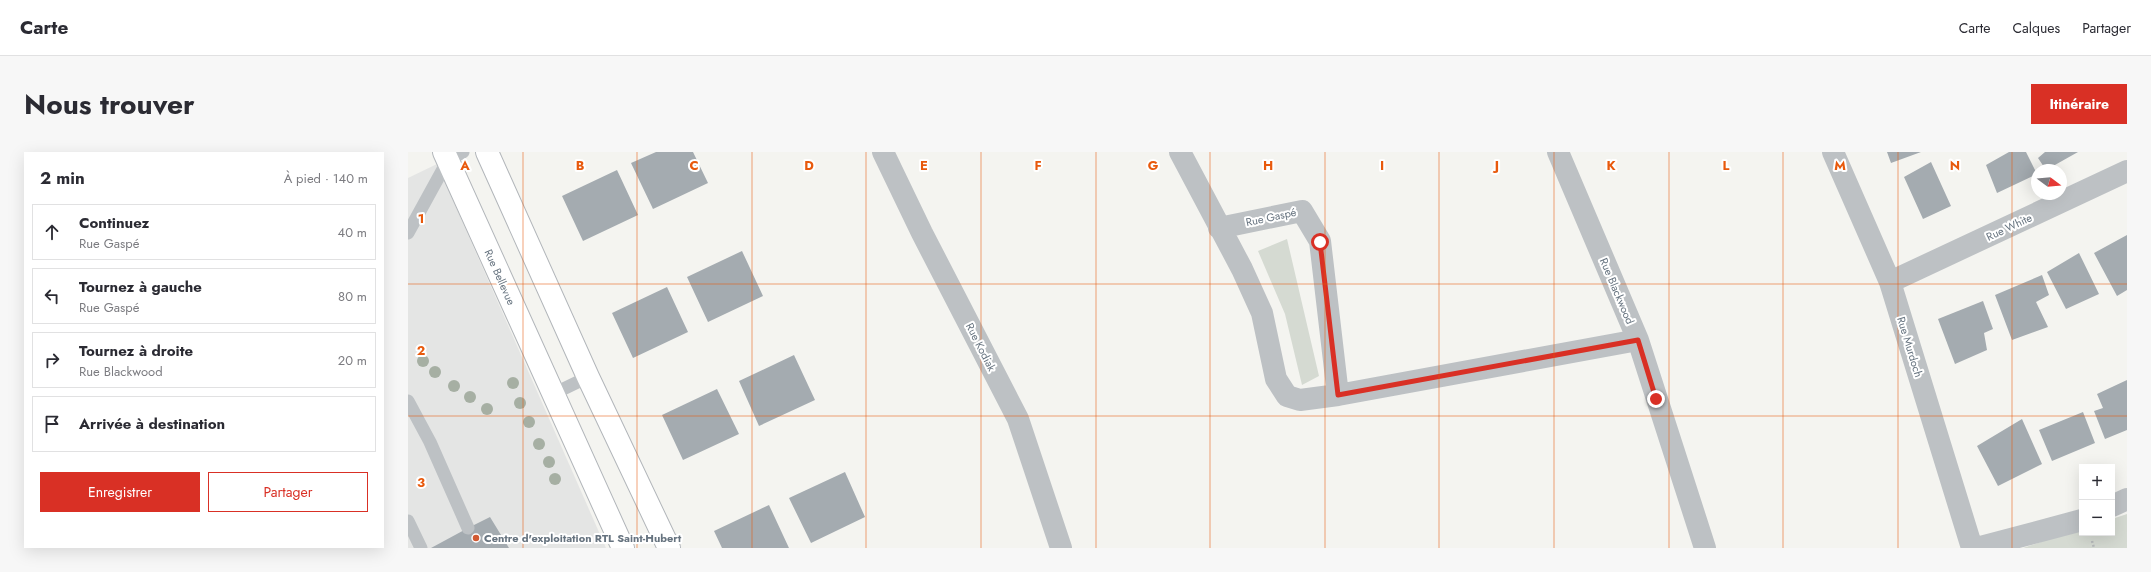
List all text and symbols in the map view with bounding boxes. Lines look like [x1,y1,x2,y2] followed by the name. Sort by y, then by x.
[20,14,68,41] text: Carte
[1959,18,1990,38] text: Carte
[2012,18,2060,38] text: Calques
[2082,18,2131,38] text: Partager
[24,84,195,125] text: Nous trouver
[2031,84,2127,124] button: Itinéraire
[459,156,470,175] text: A
[576,156,585,175] text: B
[689,156,699,175] text: C
[804,156,814,175] text: D
[920,156,928,175] text: E
[1034,156,1042,175] text: F
[1148,156,1159,175] text: G
[1263,156,1273,175] text: H
[1380,156,1384,175] text: I
[1492,156,1499,175] text: J
[1606,156,1616,175] text: K
[1723,156,1730,175] text: L
[1834,156,1846,175] text: M
[1950,156,1960,175] text: N
[2031,164,2067,200] north arrow
[40,166,85,190] text: 2 min
[284,169,368,188] text: À pied · 140 m
[1244,204,1298,230] street label: Rue Gaspé
[418,209,424,228] text: 1
[1984,209,2035,245] street label: Rue White
[79,212,149,234] text: Continuez
[41,221,63,243] icon: ahead
[338,223,367,242] text: 40 m
[1311,233,1329,251] route start
[79,234,139,253] text: Rue Gaspé
[481,247,520,308] street label: Rue Bellevue
[1596,255,1638,327] street label: Rue Blackwood
[79,276,202,298] text: Tournez à gauche
[41,285,63,307] icon: left
[338,287,367,306] text: 80 m
[79,298,139,317] text: Rue Gaspé
[1893,315,1927,379] street label: Rue Murdoch
[962,320,1000,374] street label: Rue Kodiak
[79,340,193,362] text: Tournez à droite
[417,341,425,360] text: 2
[41,349,63,371] icon: right
[338,351,367,370] text: 20 m
[79,362,163,381] text: Rue Blackwood
[1647,390,1665,408] route end
[41,413,63,435] icon: arrive
[79,413,225,435] text: Arrivée à destination
[2079,464,2115,536] map controls
[2079,464,2115,500] button: +
[40,472,200,512] button: Enregistrer
[208,472,368,512] button: Partager
[417,473,425,492] text: 3
[2079,500,2115,536] button: −
[484,530,682,546] place label: Centre d'exploitation RTL Saint-Hubert
[471,533,481,543] marker: Centre d'exploitation RTL Saint-Hubert

